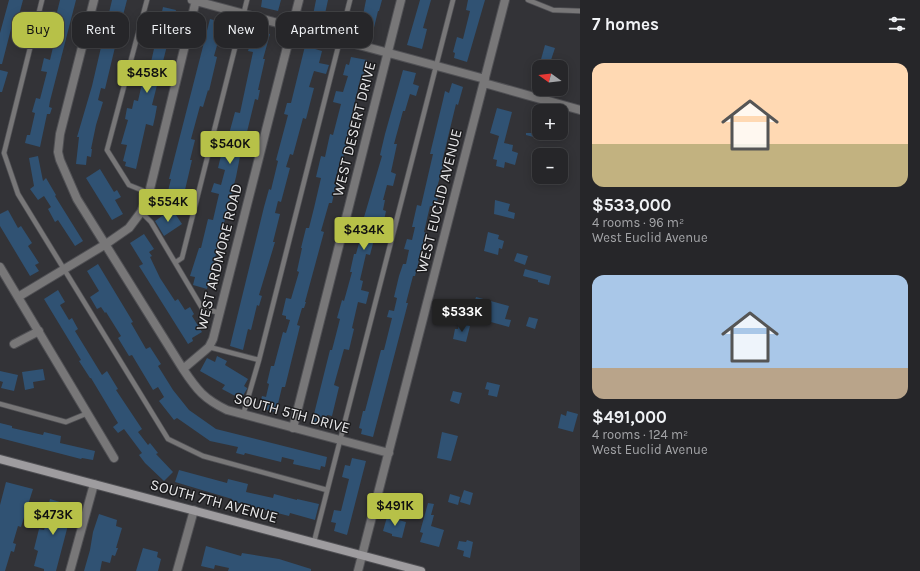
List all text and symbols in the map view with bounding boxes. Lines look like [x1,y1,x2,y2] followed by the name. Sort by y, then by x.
[12,12,64,48] chip: Buy
[72,12,129,48] chip: Rent
[137,12,206,48] chip: Filters
[214,12,268,48] chip: New
[276,12,373,48] chip: Apartment
[886,13,908,35] icon: filters
[592,14,659,34] text: 7 homes
[119,60,175,94] pin: $458K
[329,60,379,198] street label: WEST DESERT DRIVE
[532,60,568,96] north arrow
[532,60,568,184] map controls
[126,65,168,80] text: $458K
[714,89,786,161] icon: home
[532,104,568,140] button: +
[412,127,466,275] street label: WEST EUCLID AVENUE
[202,131,258,165] pin: $540K
[210,136,250,151] text: $540K
[532,148,568,184] button: −
[192,182,246,332] street label: WEST ARDMORE ROAD
[140,189,196,223] pin: $554K
[148,194,188,209] text: $554K
[592,195,671,215] text: $533,000
[592,215,684,230] text: 4 rooms · 96 m²
[336,217,392,251] pin: $434K
[343,222,385,237] text: $434K
[592,230,708,245] text: West Euclid Avenue
[434,299,490,333] pin: $533K
[714,301,786,373] icon: home
[441,304,483,319] text: $533K
[232,389,352,437] street label: SOUTH 5TH DRIVE
[592,407,667,427] text: $491,000
[592,427,688,442] text: 4 rooms · 124 m²
[592,442,708,457] text: West Euclid Avenue
[148,475,280,527] street label: SOUTH 7TH AVENUE
[367,493,423,527] pin: $491K
[376,498,414,513] text: $491K
[25,502,81,536] pin: $473K
[33,507,73,522] text: $473K

